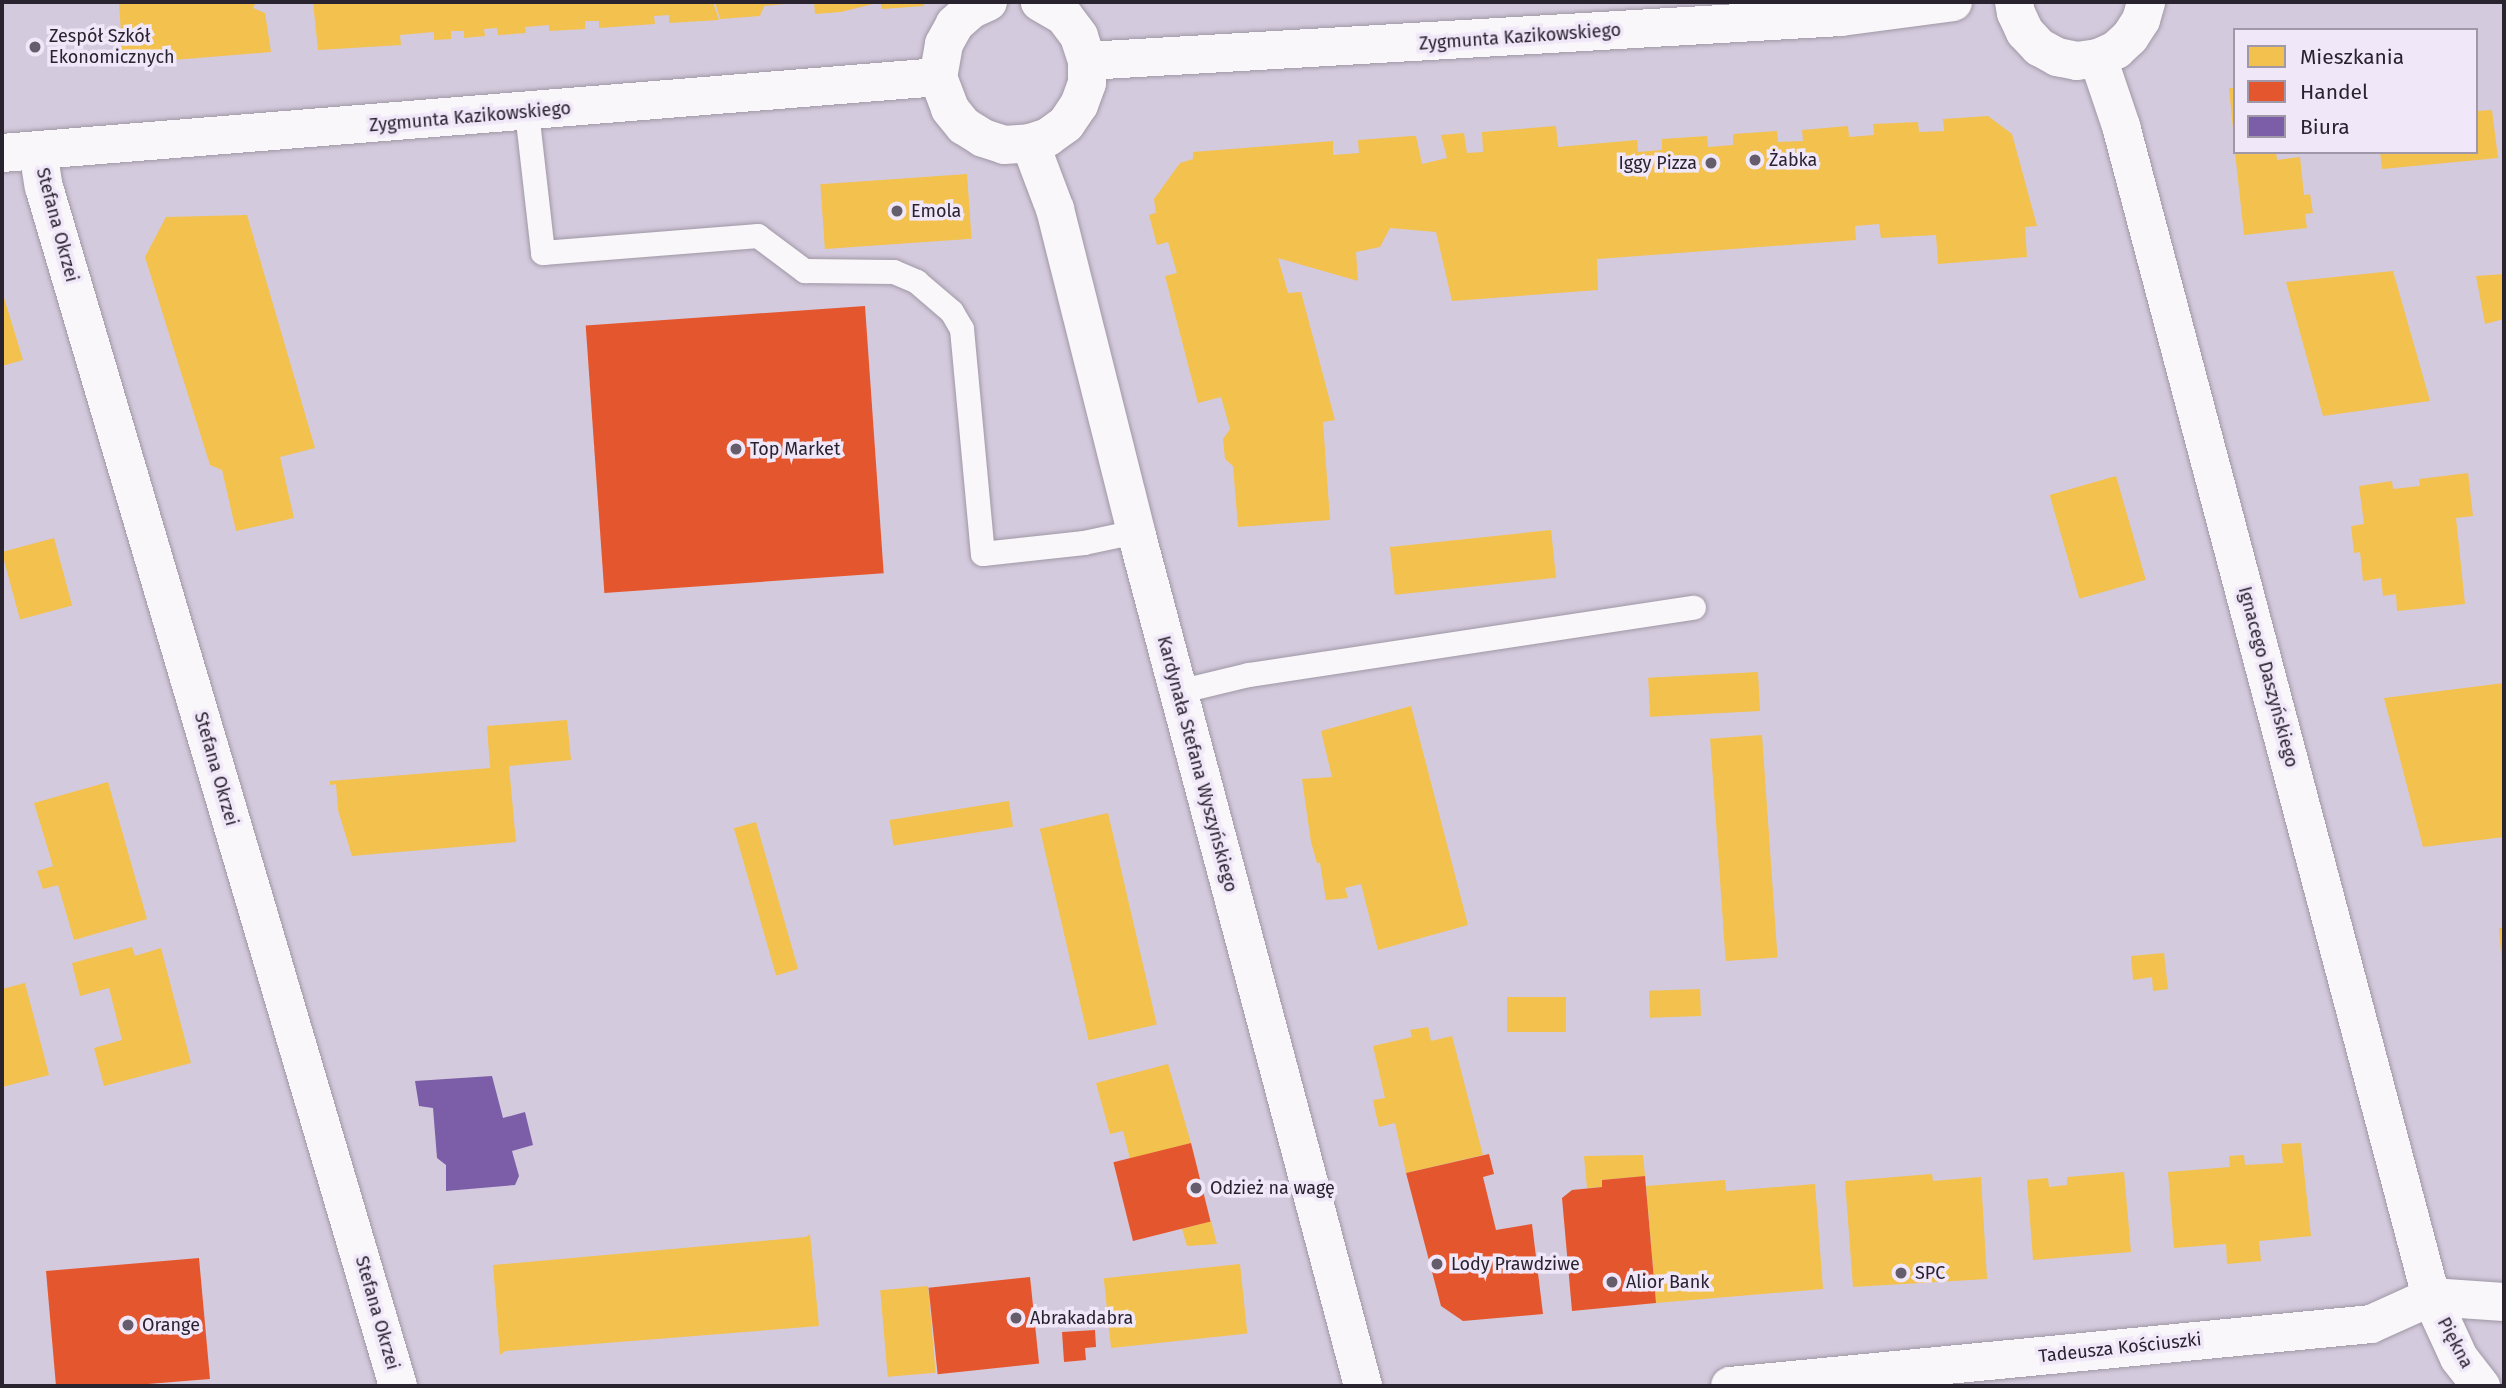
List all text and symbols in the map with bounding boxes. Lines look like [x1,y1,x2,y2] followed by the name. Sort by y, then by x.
[1418,19,1622,55] street label: Zygmunta Kazikowskiego
[49,26,175,68] place label: Zespół Szkół Ekonomicznych
[2233,28,2478,154] legend
[27,39,43,55] marker: Zespół Szkół Ekonomicznych
[2300,44,2404,70] text: Mieszkania
[2300,79,2368,105] text: Handel
[368,97,572,137] street label: Zygmunta Kazikowskiego
[2300,114,2350,140] text: Biura
[1769,149,1817,171] place label: Żabka
[1619,152,1697,174] place label: Iggy Pizza
[1747,152,1763,168] marker: Żabka
[1703,155,1719,171] marker: Iggy Pizza
[31,165,83,285] street label: Stefana Okrzei
[911,200,961,222] place label: Emola
[889,203,905,219] marker: Emola
[750,438,840,460] place label: Top Market
[728,441,744,457] marker: Top Market
[2233,584,2303,770] street label: Ignacego Daszyńskiego
[1152,634,1242,894] street label: Kardynała Stefana Wyszyńskiego
[189,710,243,828] street label: Stefana Okrzei
[1210,1177,1335,1199] place label: Odzież na wagę
[1188,1180,1204,1196] marker: Odzież na wagę
[1451,1253,1580,1275] place label: Lody Prawdziwe
[350,1254,404,1372] street label: Stefana Okrzei
[1429,1256,1445,1272] marker: Lody Prawdziwe
[1915,1262,1945,1284] place label: SPC
[1893,1265,1909,1281] marker: SPC
[1626,1271,1709,1293] place label: Alior Bank
[1604,1274,1620,1290] marker: Alior Bank
[1030,1307,1133,1329] place label: Abrakadabra
[1008,1310,1024,1326] marker: Abrakadabra
[142,1314,200,1336] place label: Orange
[2433,1314,2477,1372] street label: Piękna
[120,1317,136,1333] marker: Orange
[2037,1329,2203,1367] street label: Tadeusza Kościuszki

